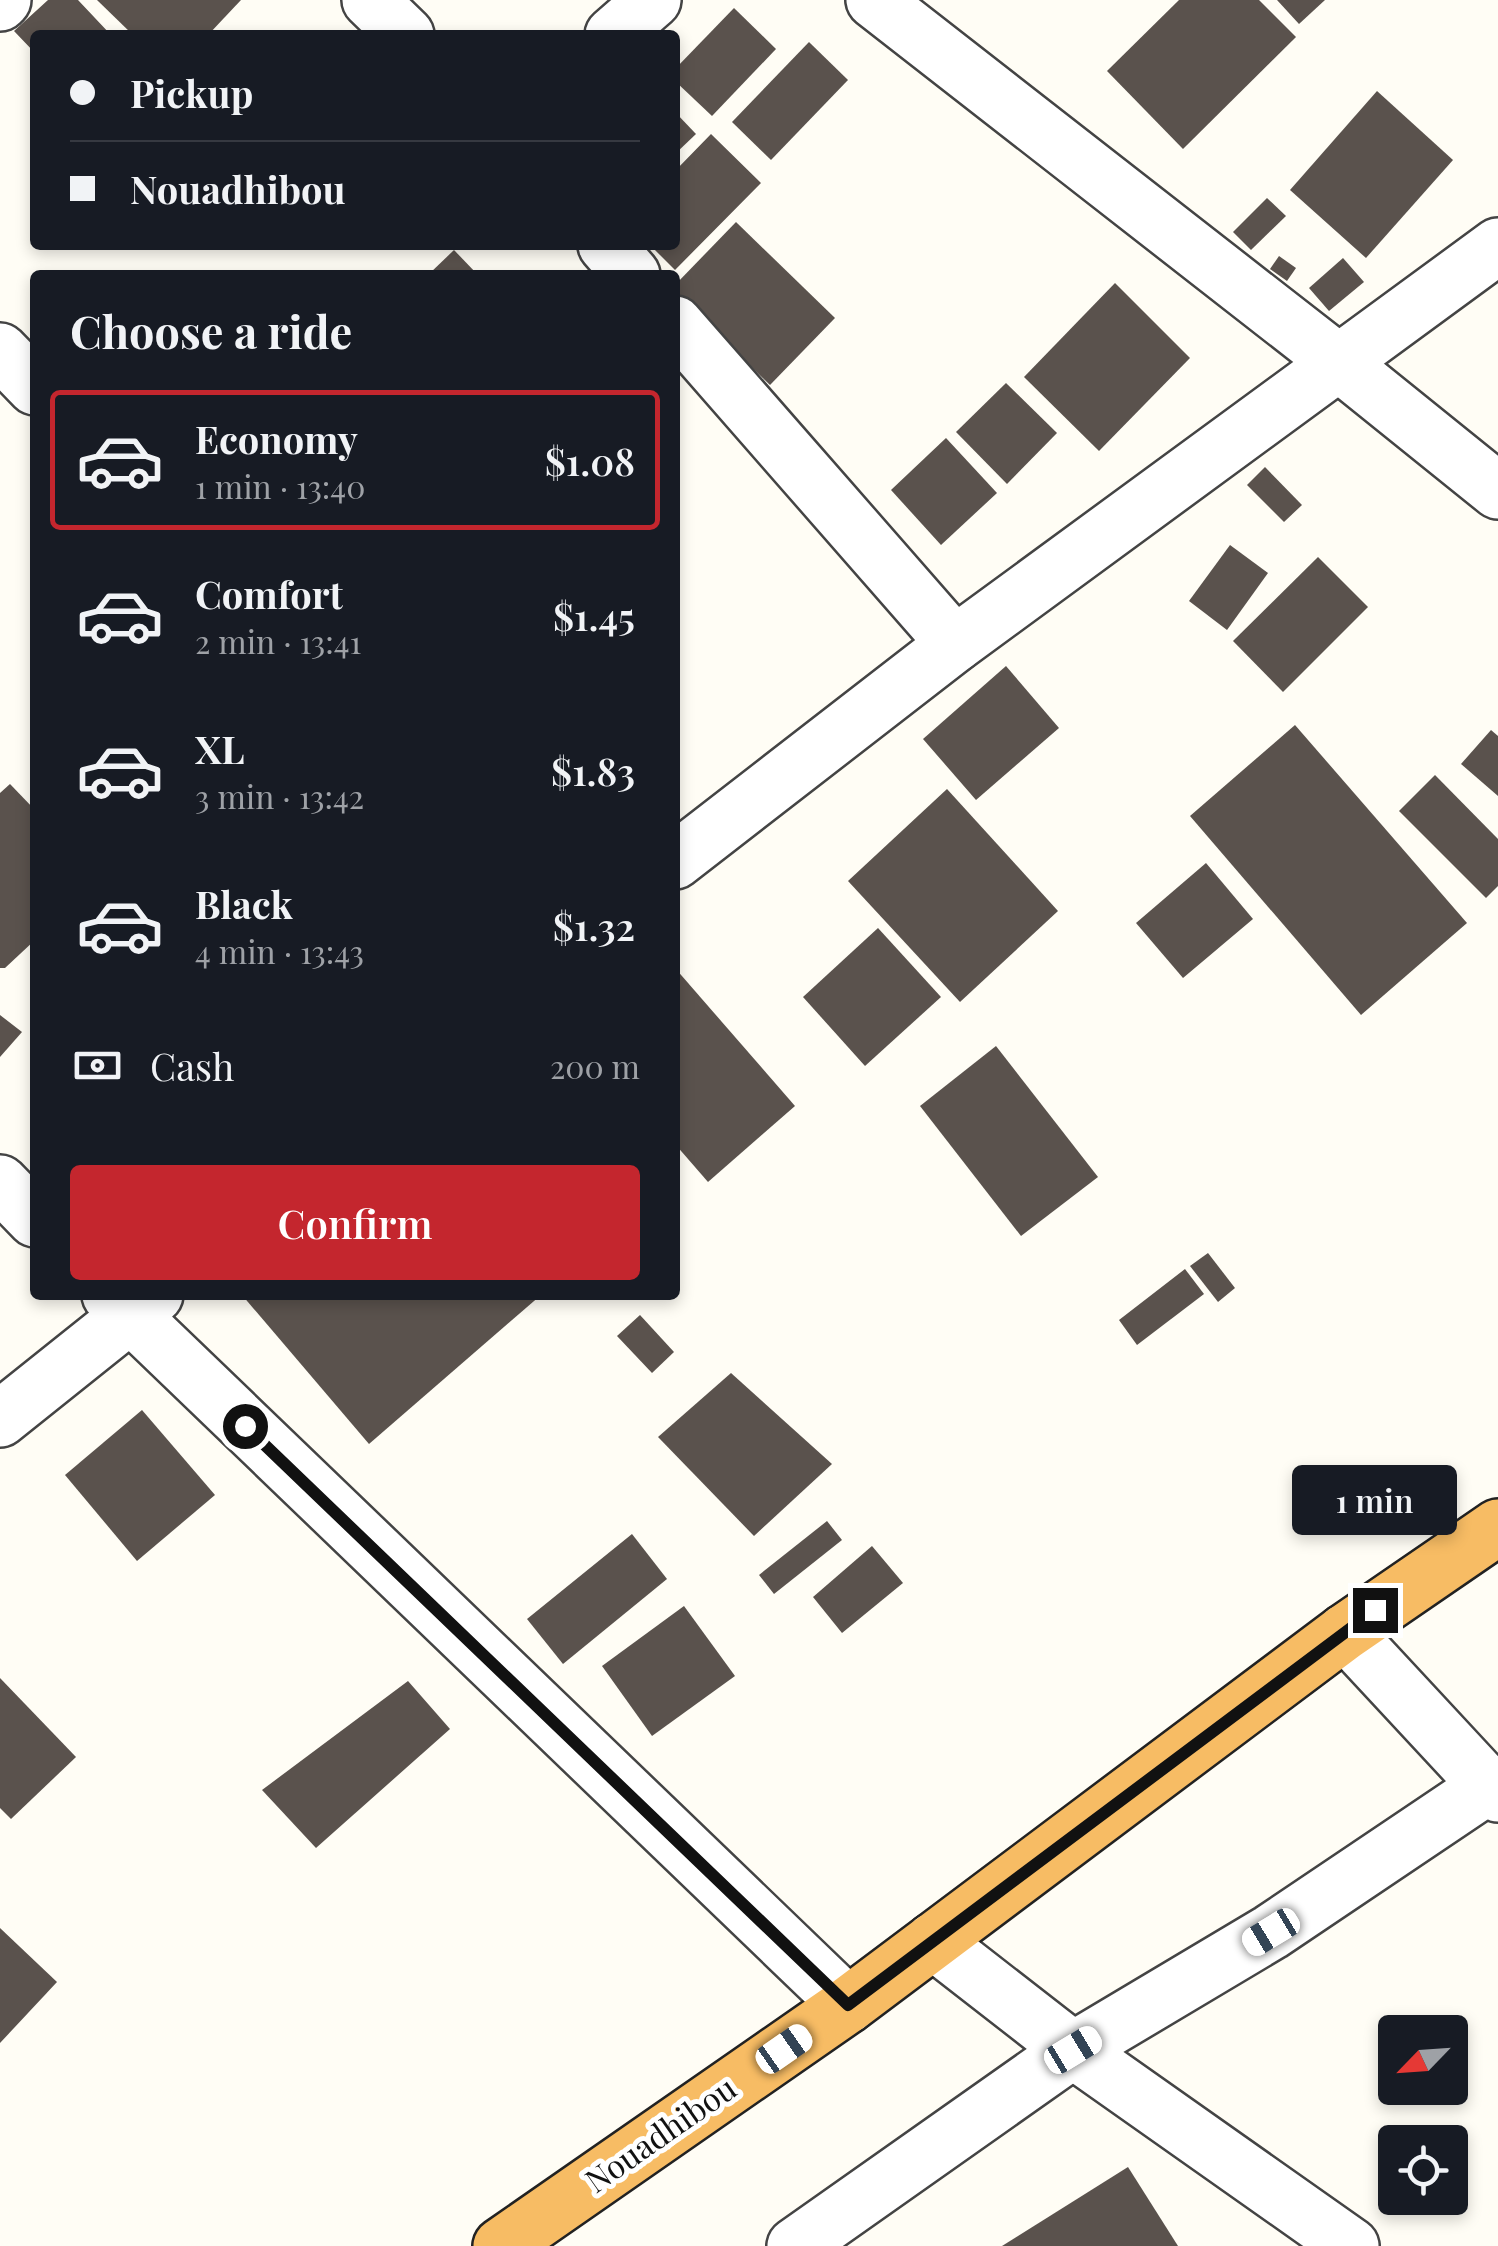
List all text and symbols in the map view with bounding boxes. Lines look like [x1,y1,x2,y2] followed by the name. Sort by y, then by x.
[130,67,253,118] text: Pickup
[130,163,345,214] text: Nouadhibou
[70,300,352,360] text: Choose a ride
[195,413,358,464] text: Economy
[75,415,165,505] icon: car
[545,435,635,486] text: $1.08
[195,464,365,507] text: 1 min · 13:40
[195,568,343,619] text: Comfort
[75,570,165,660] icon: car
[553,590,635,641] text: $1.45
[195,619,361,662] text: 2 min · 13:41
[195,723,244,774] text: XL
[75,725,165,815] icon: car
[551,745,635,796] text: $1.83
[195,774,364,817] text: 3 min · 13:42
[195,878,293,929] text: Black
[75,880,165,970] icon: car
[553,900,635,951] text: $1.32
[195,929,364,972] text: 4 min · 13:43
[70,1038,125,1093] icon: cash
[150,1040,234,1091] text: Cash
[550,1044,640,1087] text: 200 m
[70,1165,640,1280] button: Confirm
[223,1404,268,1449] route start
[1292,1465,1458,1535] callout: 1 min
[1336,1478,1413,1521] text: 1 min
[1353,1588,1398,1633] route end
[1238,1904,1304,1960] car
[1378,2015,1468,2105] north arrow
[1378,2015,1468,2215] map controls
[751,2020,817,2078] car
[1040,2022,1106,2078] car
[576,2065,744,2201] street label: Nouadhibou
[1378,2125,1468,2215] button: locate

